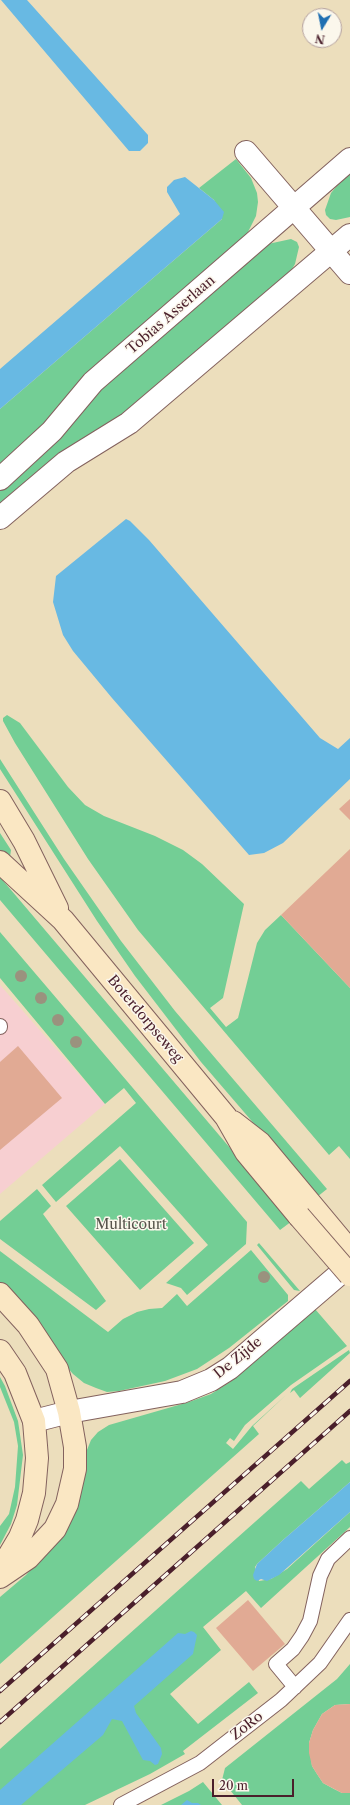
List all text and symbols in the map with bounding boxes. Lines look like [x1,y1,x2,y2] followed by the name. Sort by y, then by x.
[302,8,342,48] north arrow
[314,31,326,47] text: N
[123,272,219,358] street label: Tobias Asserlaan
[104,972,186,1066] street label: Boterdorpseweg
[95,1217,167,1233] park label: Multicourt
[211,1334,265,1382] street label: De Zijde
[227,1708,267,1744] street label: ZoRo
[214,1771,296,1797] scale bar
[219,1778,248,1793] text: 20 m

